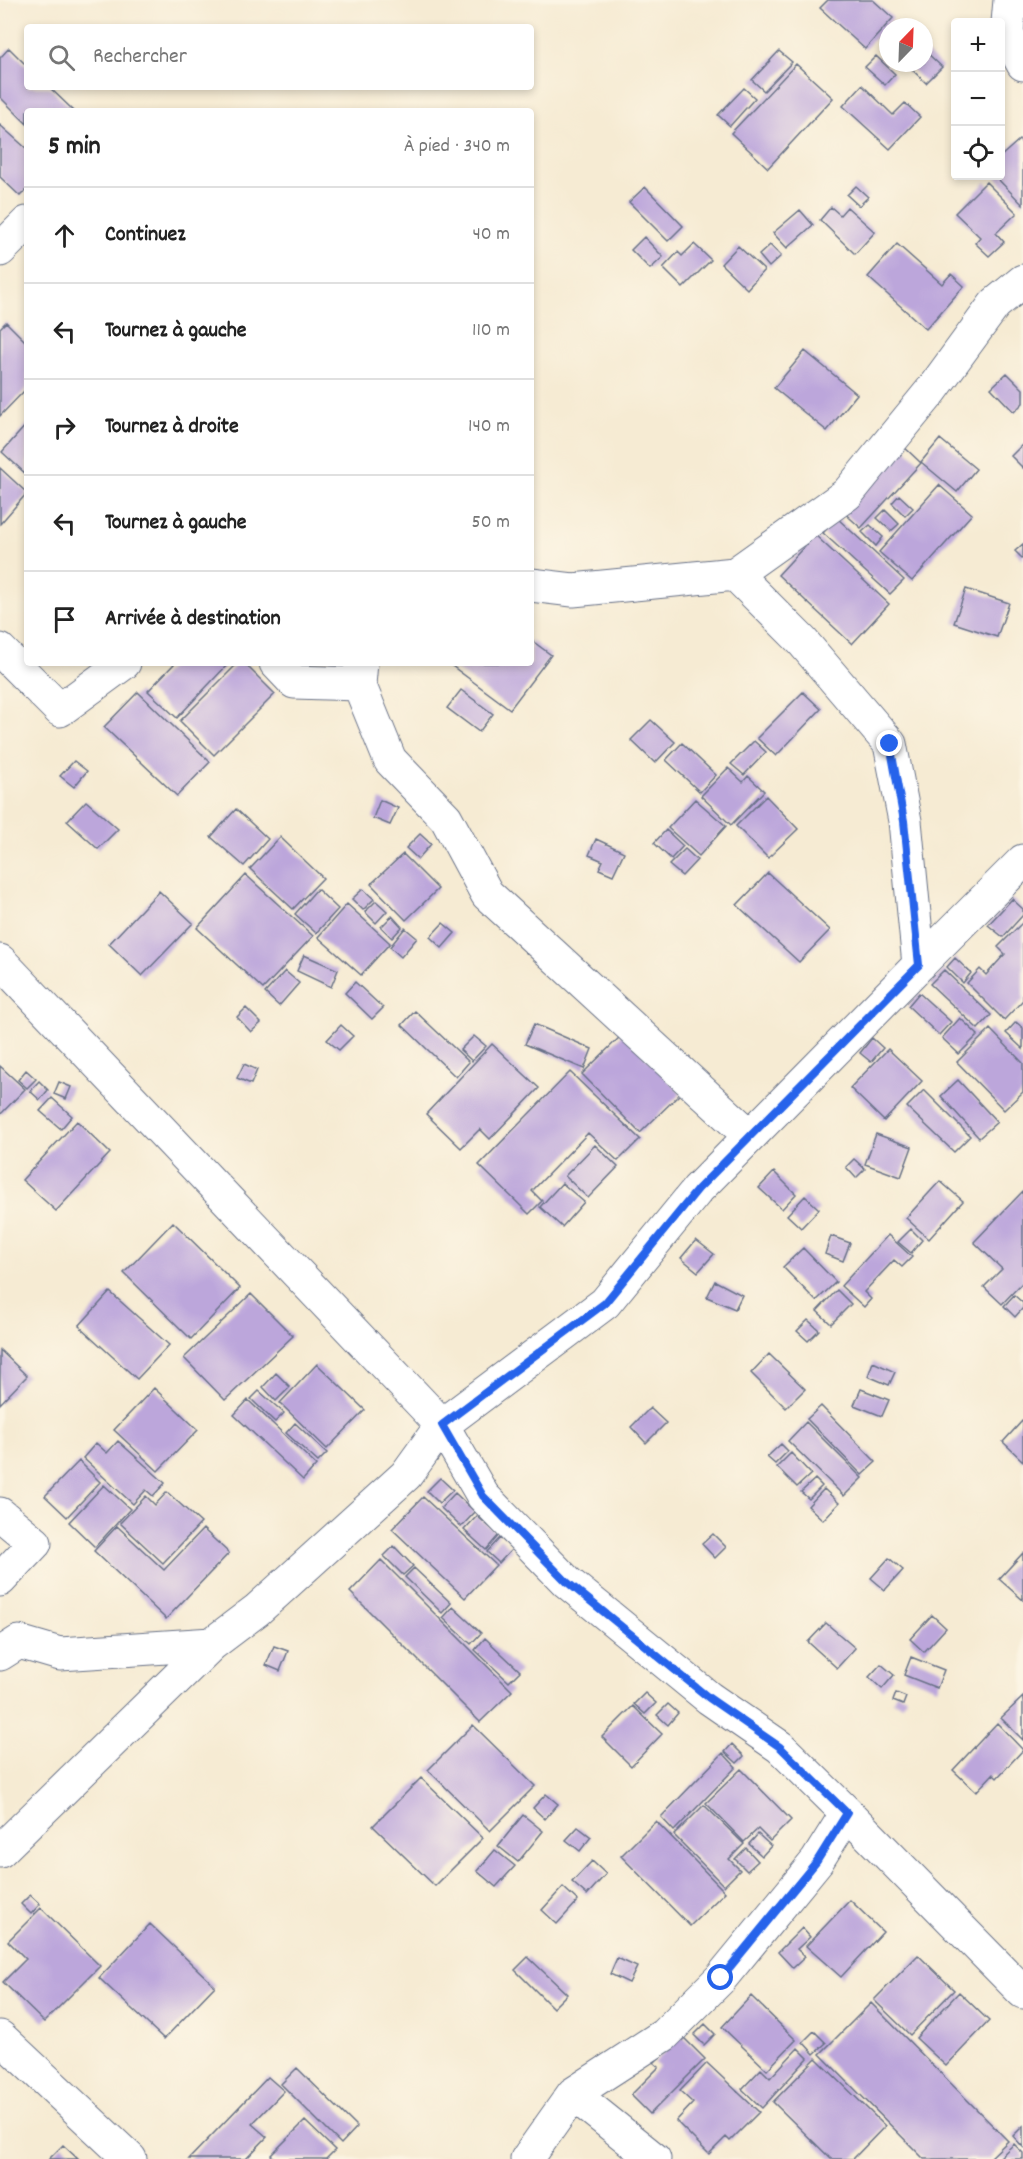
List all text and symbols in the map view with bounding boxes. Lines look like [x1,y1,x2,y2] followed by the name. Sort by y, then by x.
[879,18,933,72] north arrow
[951,18,1005,180] map controls
[951,18,1005,72] button: +
[24,24,534,90] search box
[45,41,78,74] icon: search
[93,42,187,73] text: Rechercher
[951,72,1005,126] button: −
[951,126,1005,180] button: locate
[48,129,101,166] text: 5 min
[404,133,510,161] text: À pied · 340 m
[48,219,81,252] icon: ahead
[105,220,186,251] text: Continuez
[472,221,510,249] text: 40 m
[48,315,81,348] icon: left
[105,316,247,347] text: Tournez à gauche
[472,317,510,345] text: 110 m
[48,411,81,444] icon: right
[105,412,239,443] text: Tournez à droite
[468,413,510,441] text: 140 m
[48,507,81,540] icon: left
[105,508,247,539] text: Tournez à gauche
[472,509,510,537] text: 50 m
[48,603,81,636] icon: arrive
[105,604,281,635] text: Arrivée à destination
[876,730,902,756] route end
[707,1964,733,1990] route start

